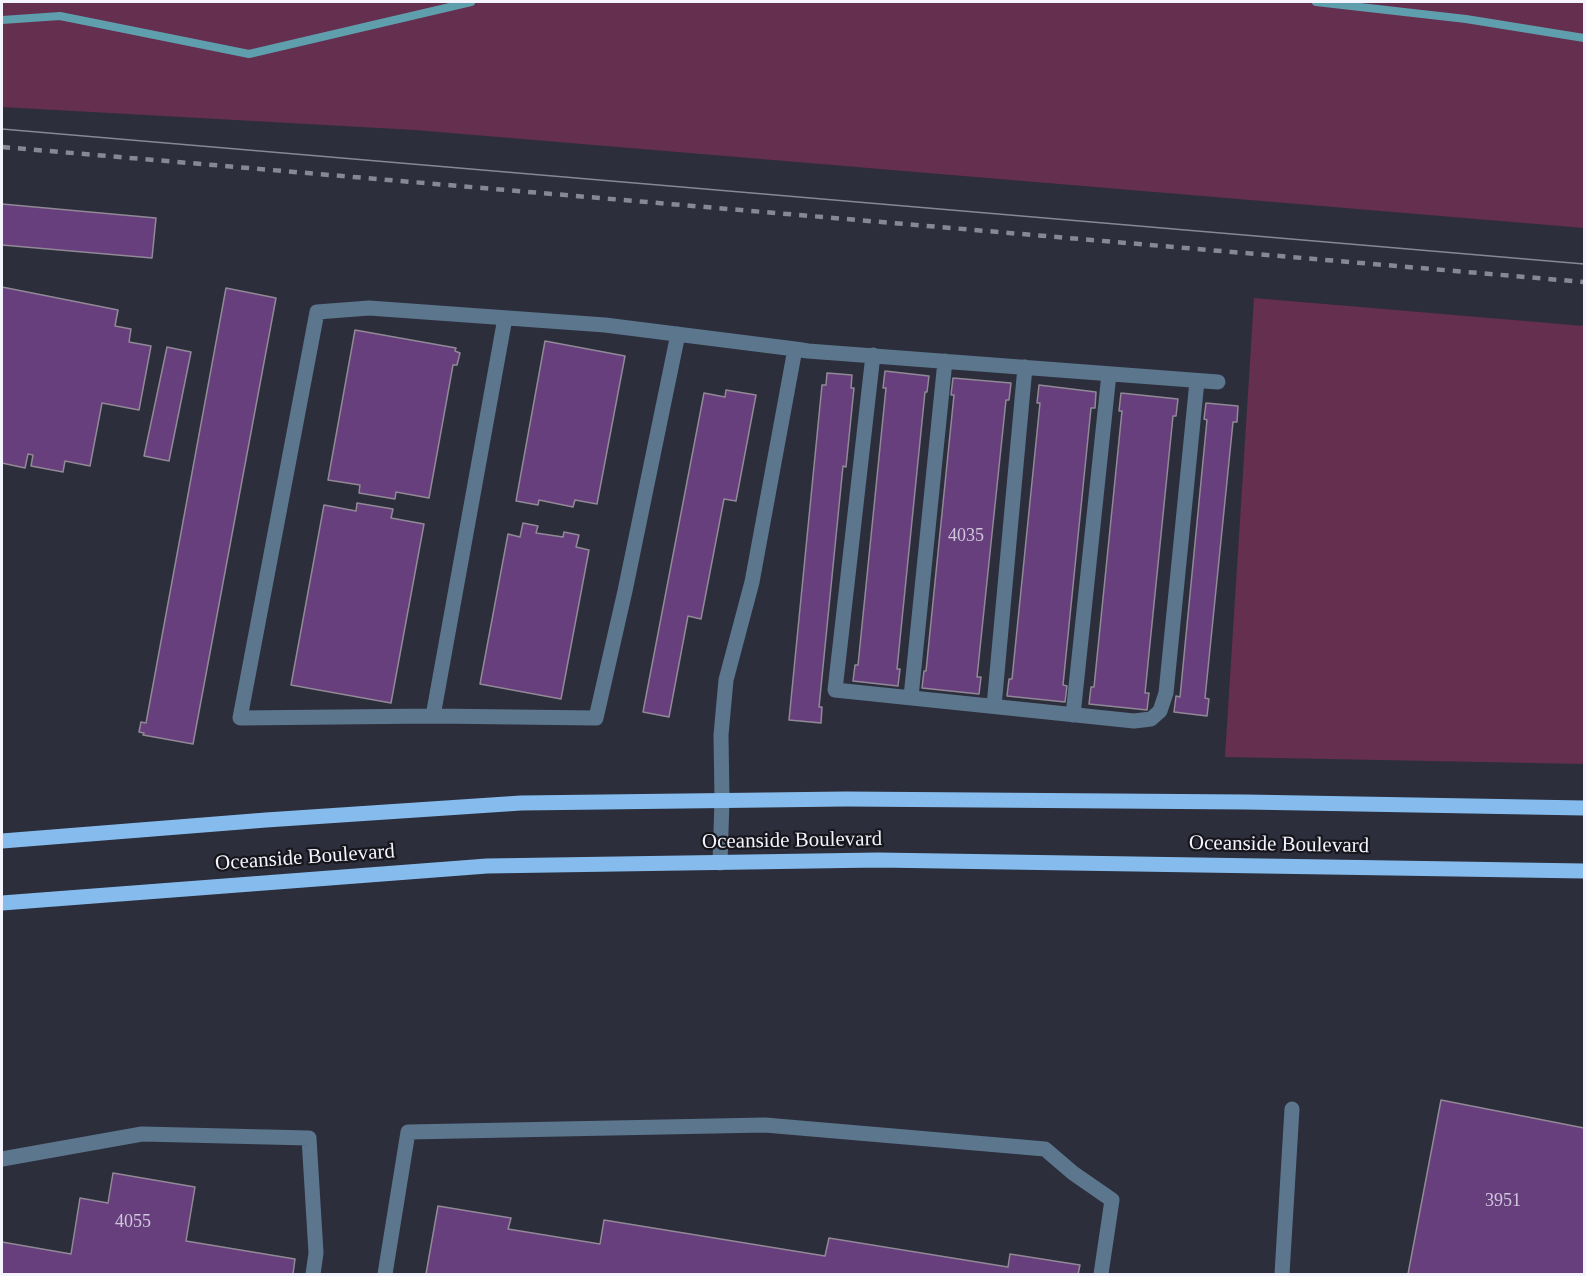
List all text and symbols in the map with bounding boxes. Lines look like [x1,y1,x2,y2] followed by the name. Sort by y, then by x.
[948,525,984,547] house number: 4035
[702,827,882,855] street label: Oceanside Boulevard
[1189,831,1369,859] street label: Oceanside Boulevard
[214,839,396,877] street label: Oceanside Boulevard
[1485,1190,1521,1212] house number: 3951
[115,1211,151,1233] house number: 4055

